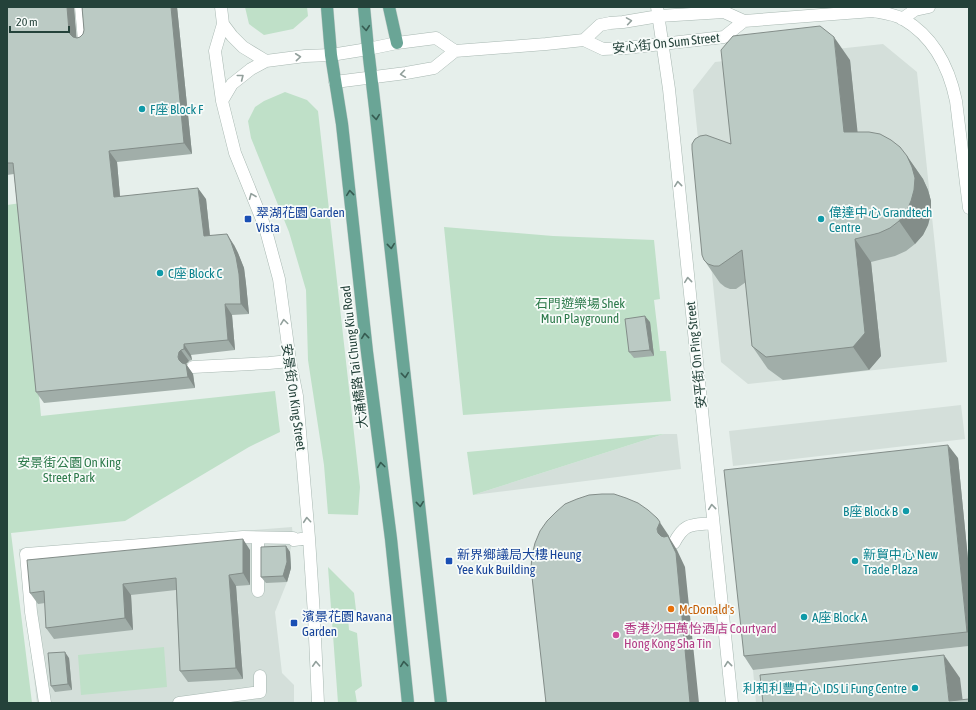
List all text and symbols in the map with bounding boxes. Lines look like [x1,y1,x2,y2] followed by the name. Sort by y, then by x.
[10,8,69,34] scale bar
[16,15,38,29] text: 20 m
[626,17,632,26] one-way arrow
[361,25,370,31] one-way arrow
[612,30,721,56] street label: 安心街 On Sum Street
[295,53,301,62] one-way arrow
[399,69,406,78] one-way arrow
[236,75,243,82] one-way arrow
[150,102,204,117] place label: F座 Block F
[137,104,147,114] marker: F座 Block F
[371,113,380,120] one-way arrow
[674,181,683,187] one-way arrow
[345,190,354,196] one-way arrow
[249,193,257,200] one-way arrow
[256,205,345,235] place label: 翠湖花園 Garden Vista
[829,205,932,235] place label: 偉達中心 Grandtech Centre
[243,214,253,224] marker: 翠湖花園 Garden Vista
[816,214,826,224] marker: 偉達中心 Grandtech Centre
[386,243,395,249] one-way arrow
[168,266,223,281] place label: C座 Block C
[155,268,165,278] marker: C座 Block C
[684,277,693,283] one-way arrow
[338,285,370,429] street label: 大涌橋路 Tai Chung Kiu Road
[535,296,625,326] park label: 石門遊樂場 Shek Mun Playground
[683,300,709,409] street label: 安平街 On Ping Street
[280,319,289,325] one-way arrow
[361,333,370,340] one-way arrow
[279,342,309,452] street label: 安景街 On King Street
[400,372,409,378] one-way arrow
[17,455,121,485] park label: 安景街公園 On King Street Park
[377,462,386,469] one-way arrow
[415,501,424,507] one-way arrow
[707,504,716,510] one-way arrow
[843,504,899,519] place label: B座 Block B
[901,506,911,516] marker: B座 Block B
[303,517,312,523] one-way arrow
[457,547,582,577] place label: 新界鄉議局大樓 Heung Yee Kuk Building
[863,547,938,577] place label: 新貿中心 New Trade Plaza
[444,556,454,566] marker: 新界鄉議局大樓 Heung Yee Kuk Building
[850,556,860,566] marker: 新貿中心 New Trade Plaza
[679,602,735,617] place label: McDonald's
[666,604,676,614] marker: McDonald's
[302,609,392,639] place label: 濱景花園 Ravana Garden
[812,610,868,625] place label: A座 Block A
[799,612,809,622] marker: A座 Block A
[289,618,299,628] marker: 濱景花園 Ravana Garden
[624,621,777,651] place label: 香港沙田萬怡酒店 Courtyard Hong Kong Sha Tin
[611,630,621,640] marker: 香港沙田萬怡酒店 Courtyard Hong Kong Sha Tin
[312,661,321,667] one-way arrow
[399,661,408,667] one-way arrow
[723,661,732,667] one-way arrow
[743,681,907,696] place label: 利和利豐中心 IDS Li Fung Centre
[910,683,920,693] marker: 利和利豐中心 IDS Li Fung Centre

